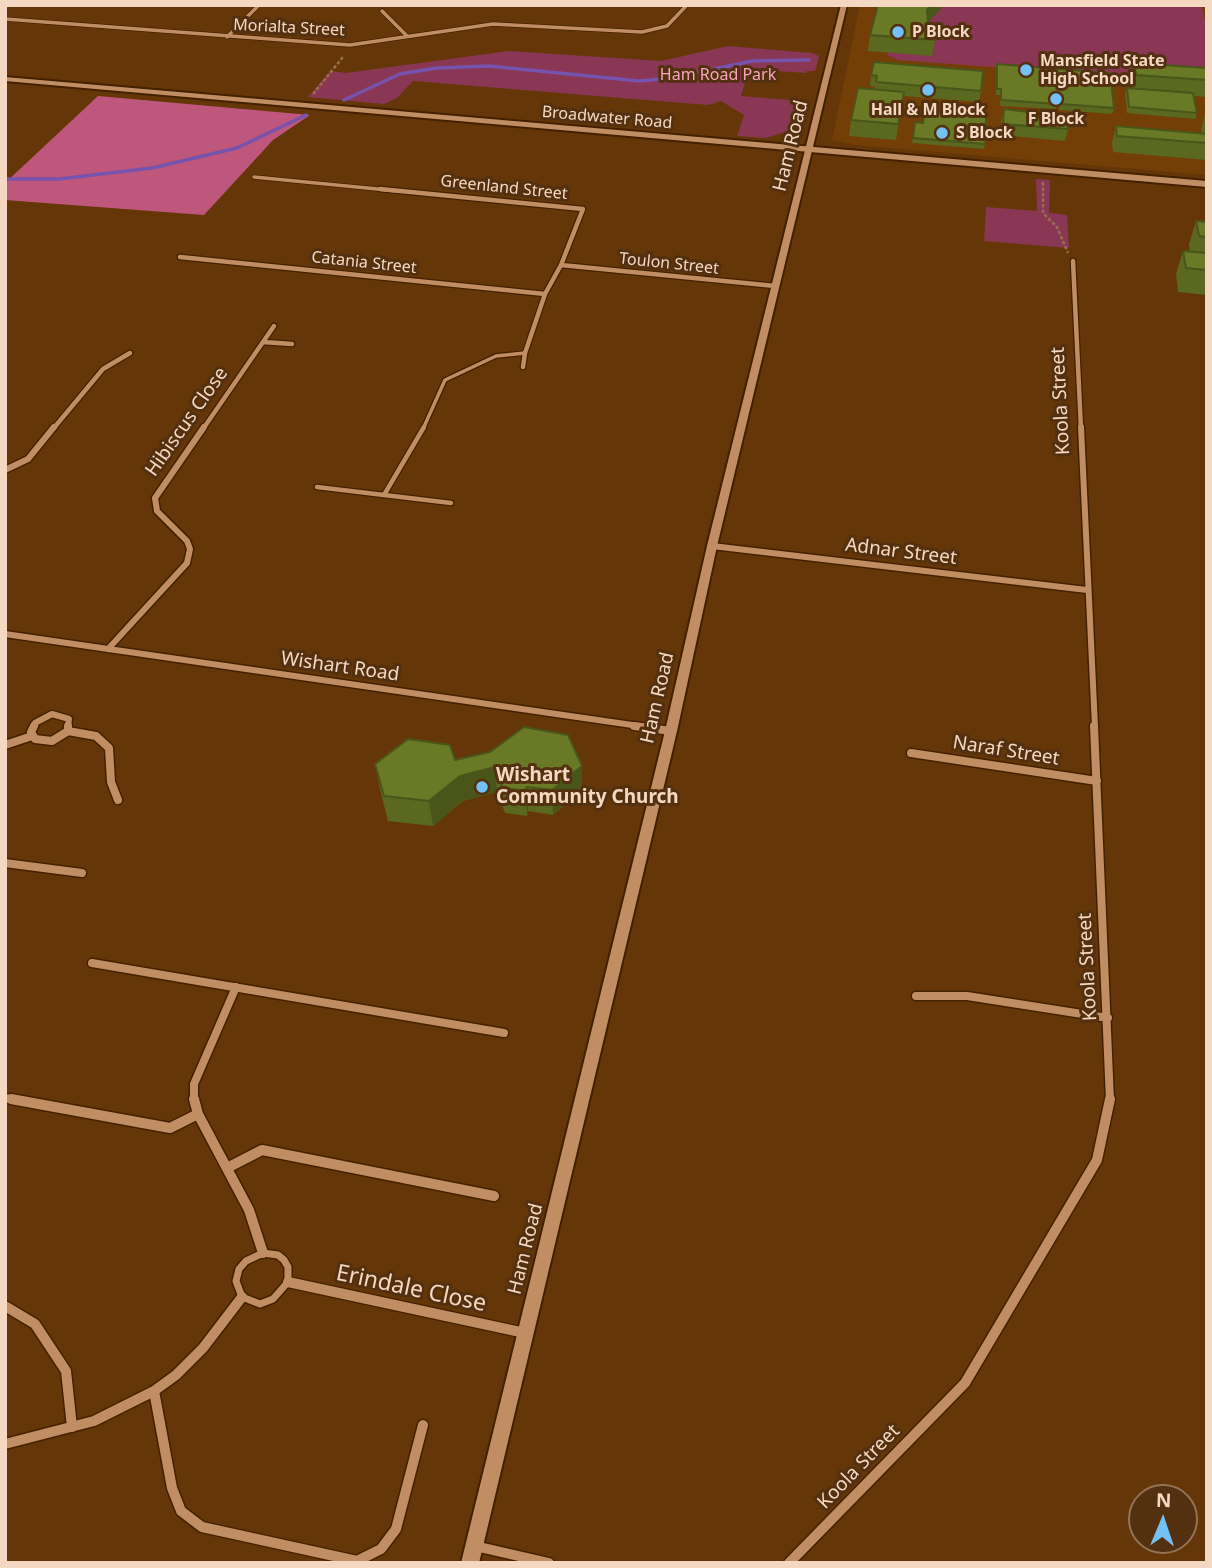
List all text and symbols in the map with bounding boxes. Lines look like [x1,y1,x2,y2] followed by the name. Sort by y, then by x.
[233,15,345,41] street label: Morialta Street
[912,22,970,42] place label: P Block
[890,24,906,40] marker: P Block
[1040,51,1164,89] place label: Mansfield State High School
[1018,62,1034,78] marker: Mansfield State High School
[660,65,776,85] park label: Ham Road Park
[920,82,936,98] marker: Hall & M Block
[1048,91,1064,107] marker: F Block
[769,98,813,194] street label: Ham Road
[871,100,985,120] place label: Hall & M Block
[541,103,673,133] street label: Broadwater Road
[1028,109,1084,129] place label: F Block
[956,123,1013,143] place label: S Block
[934,125,950,141] marker: S Block
[440,172,568,204] street label: Greenland Street
[310,248,418,278] street label: Catania Street
[618,249,720,279] street label: Toulon Street
[1047,346,1075,456] street label: Koola Street
[141,363,233,481] street label: Hibiscus Close
[844,534,958,570] street label: Adnar Street
[279,647,401,687] street label: Wishart Road
[636,650,680,746] street label: Ham Road
[951,731,1061,771] street label: Naraf Street
[496,765,679,809] place label: Wishart Community Church
[474,779,490,795] marker: Wishart Community Church
[1074,912,1102,1022] street label: Koola Street
[504,1201,548,1297] street label: Ham Road
[333,1260,489,1318] street label: Erindale Close
[813,1420,905,1514] street label: Koola Street
[1128,1484,1198,1554] north arrow
[1155,1487,1172,1513] text: N

